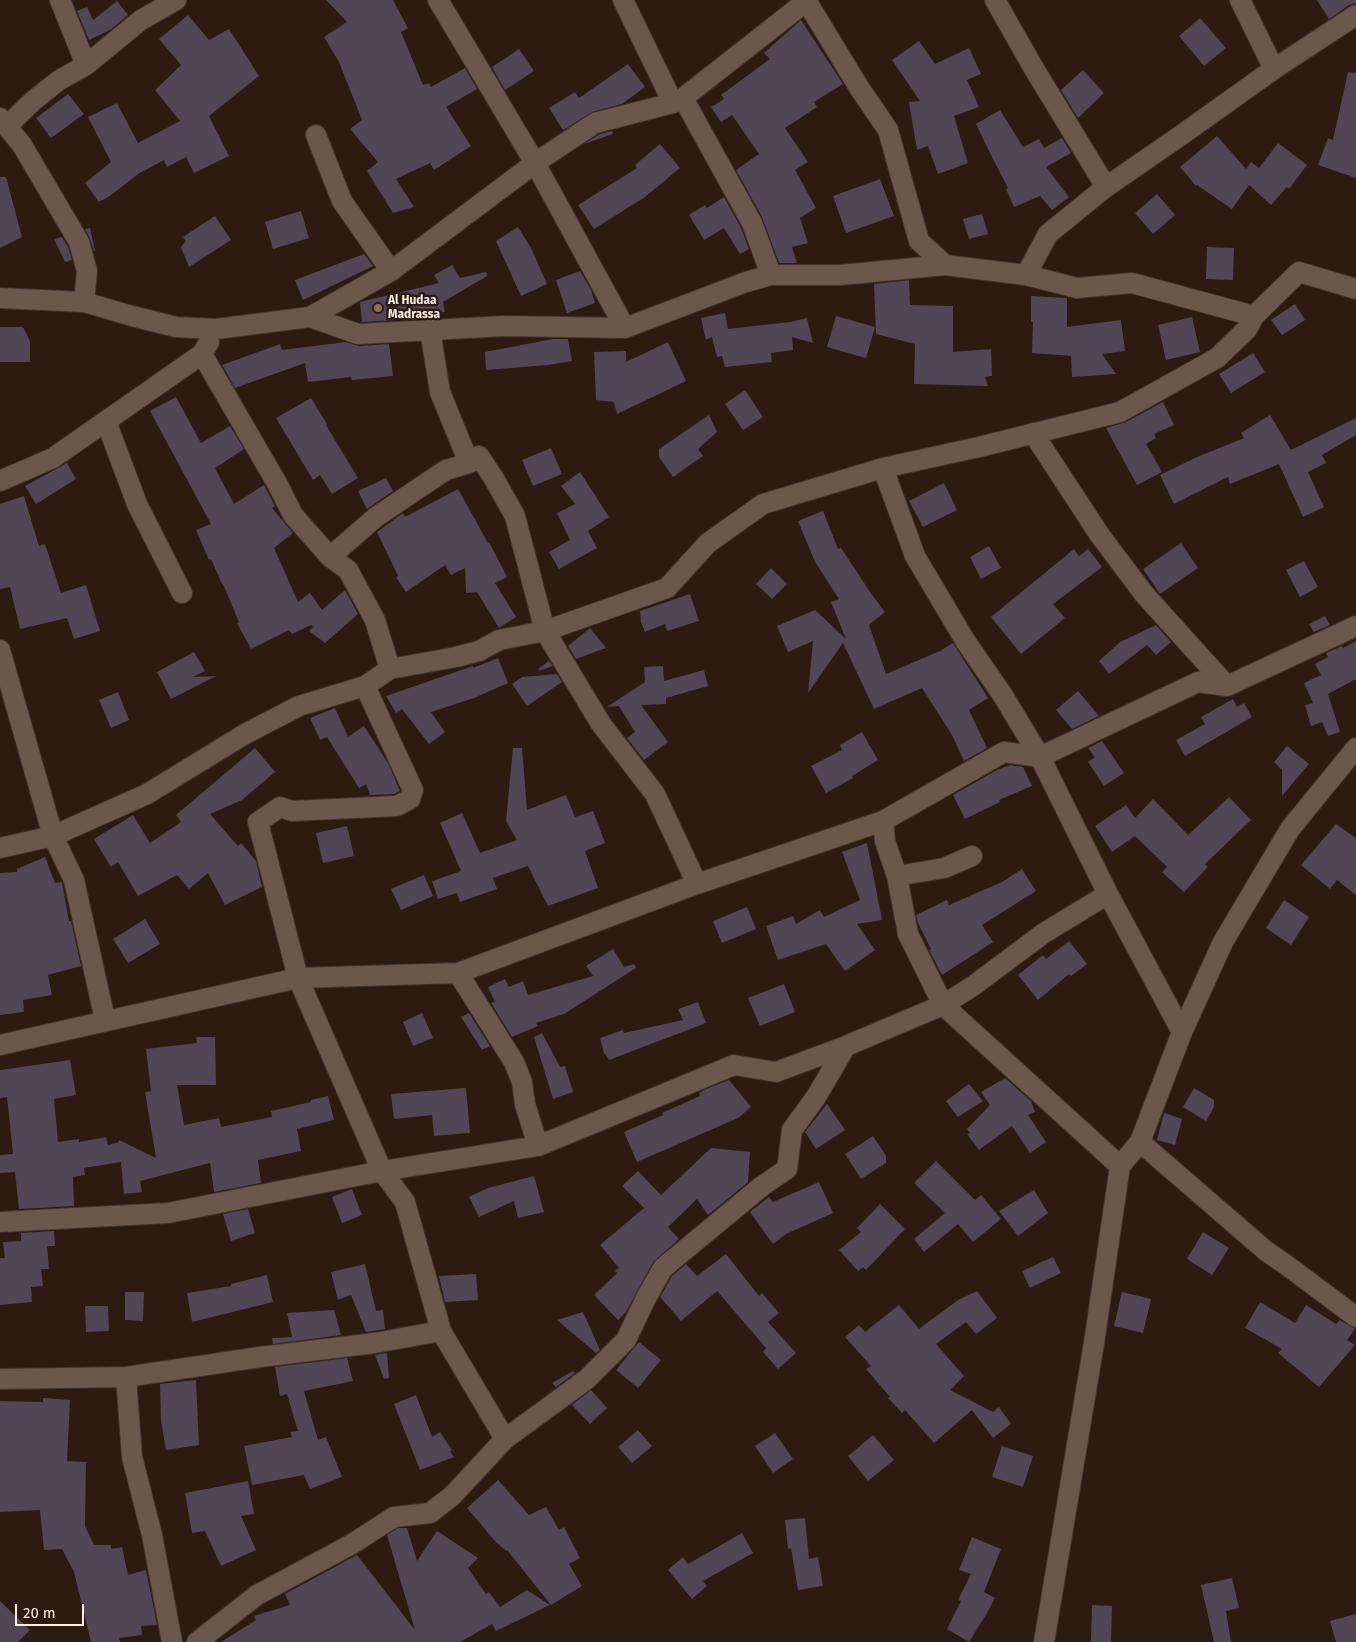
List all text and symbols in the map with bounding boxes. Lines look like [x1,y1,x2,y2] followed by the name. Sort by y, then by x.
[388,294,440,322] place label: Al Hudaa Madrassa
[372,302,384,314] marker: Al Hudaa Madrassa
[18,1594,86,1626] scale bar
[23,1604,56,1622] text: 20 m

